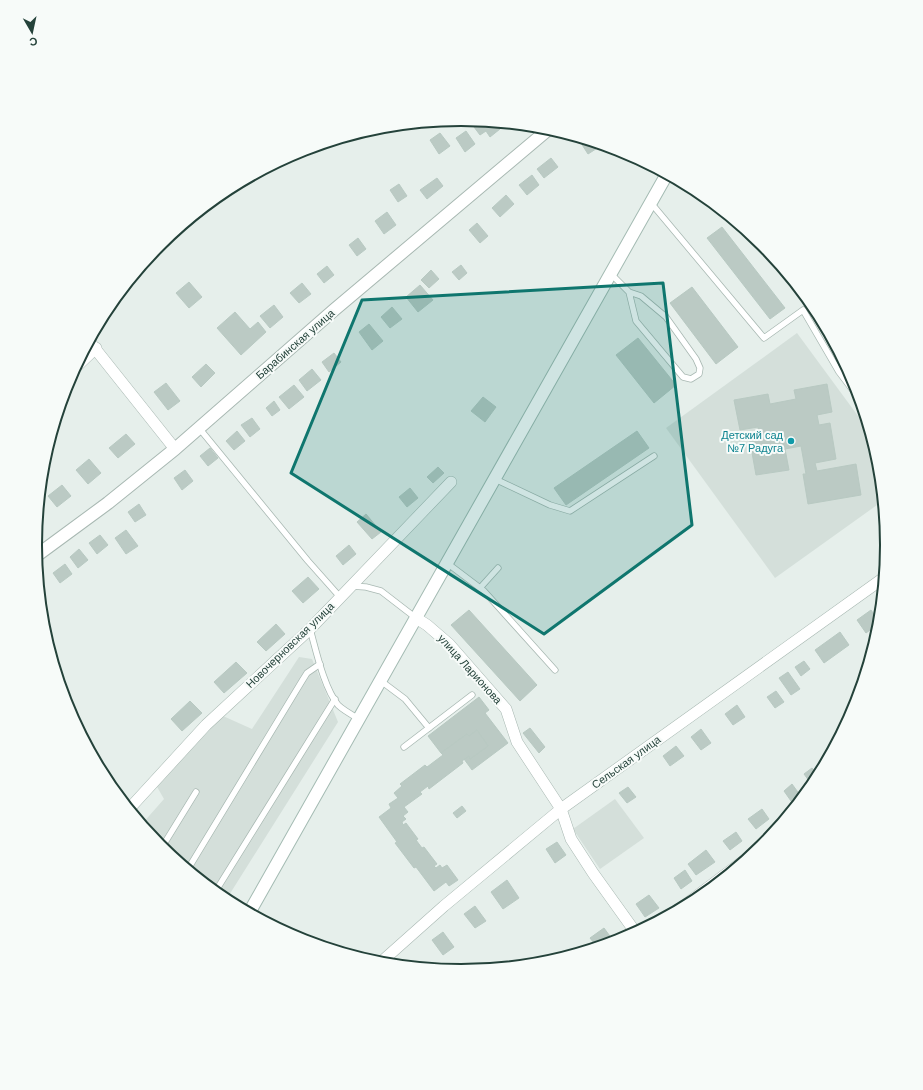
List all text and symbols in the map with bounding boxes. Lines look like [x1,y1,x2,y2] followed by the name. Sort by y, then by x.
[12,12,52,52] north arrow
[29,35,38,48] text: С
[253,306,337,381] street label: Барабинская улица
[721,429,784,454] place label: Детский сад №7 Радуга
[786,436,796,446] marker: Детский сад №7 Радуга
[244,599,337,690] street label: Новочерновская улица
[436,632,505,707] street label: улица Ларионова
[589,733,663,791] street label: Сельская улица

